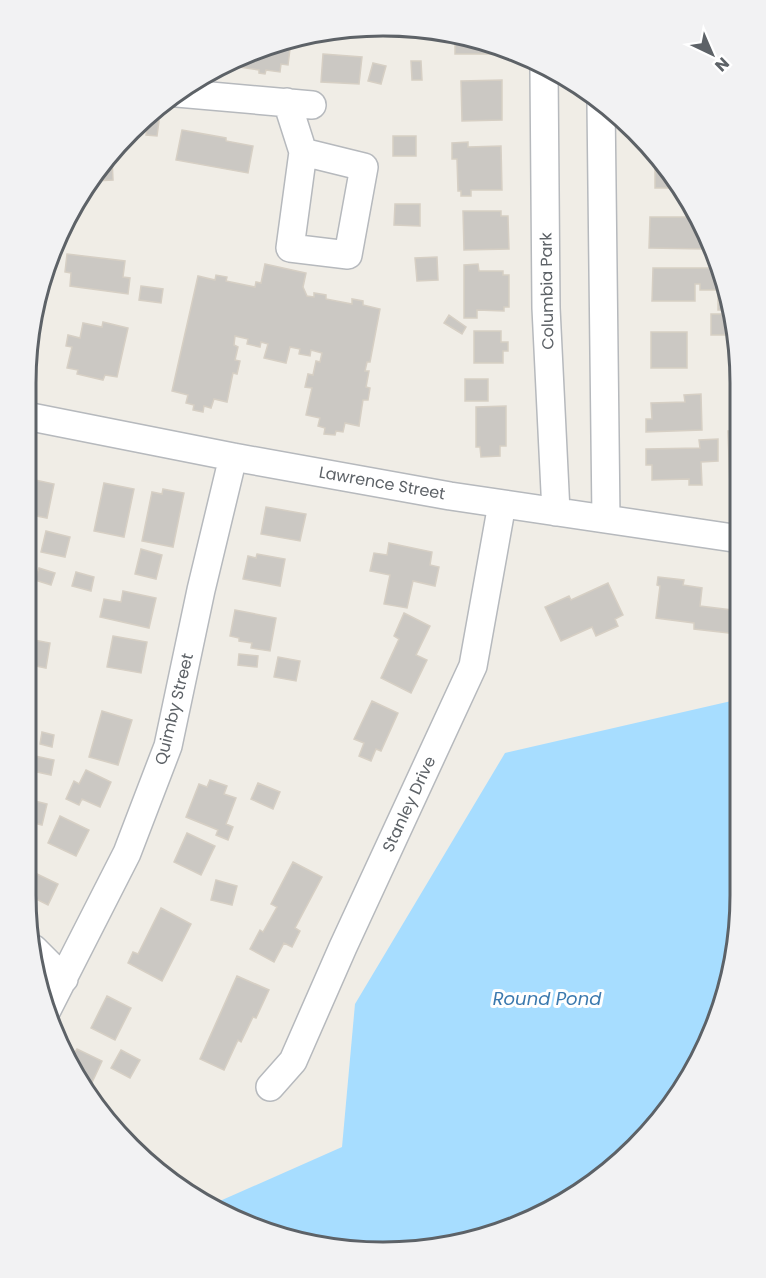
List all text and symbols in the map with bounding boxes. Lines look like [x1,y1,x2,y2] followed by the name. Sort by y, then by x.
[682,24,742,84] north arrow
[710,52,734,77] text: N
[534,231,560,350] street label: Columbia Park
[317,461,447,505] street label: Lawrence Street
[149,651,199,767] street label: Quimby Street
[377,752,441,856] street label: Stanley Drive
[493,986,602,1011] water label: Round Pond

